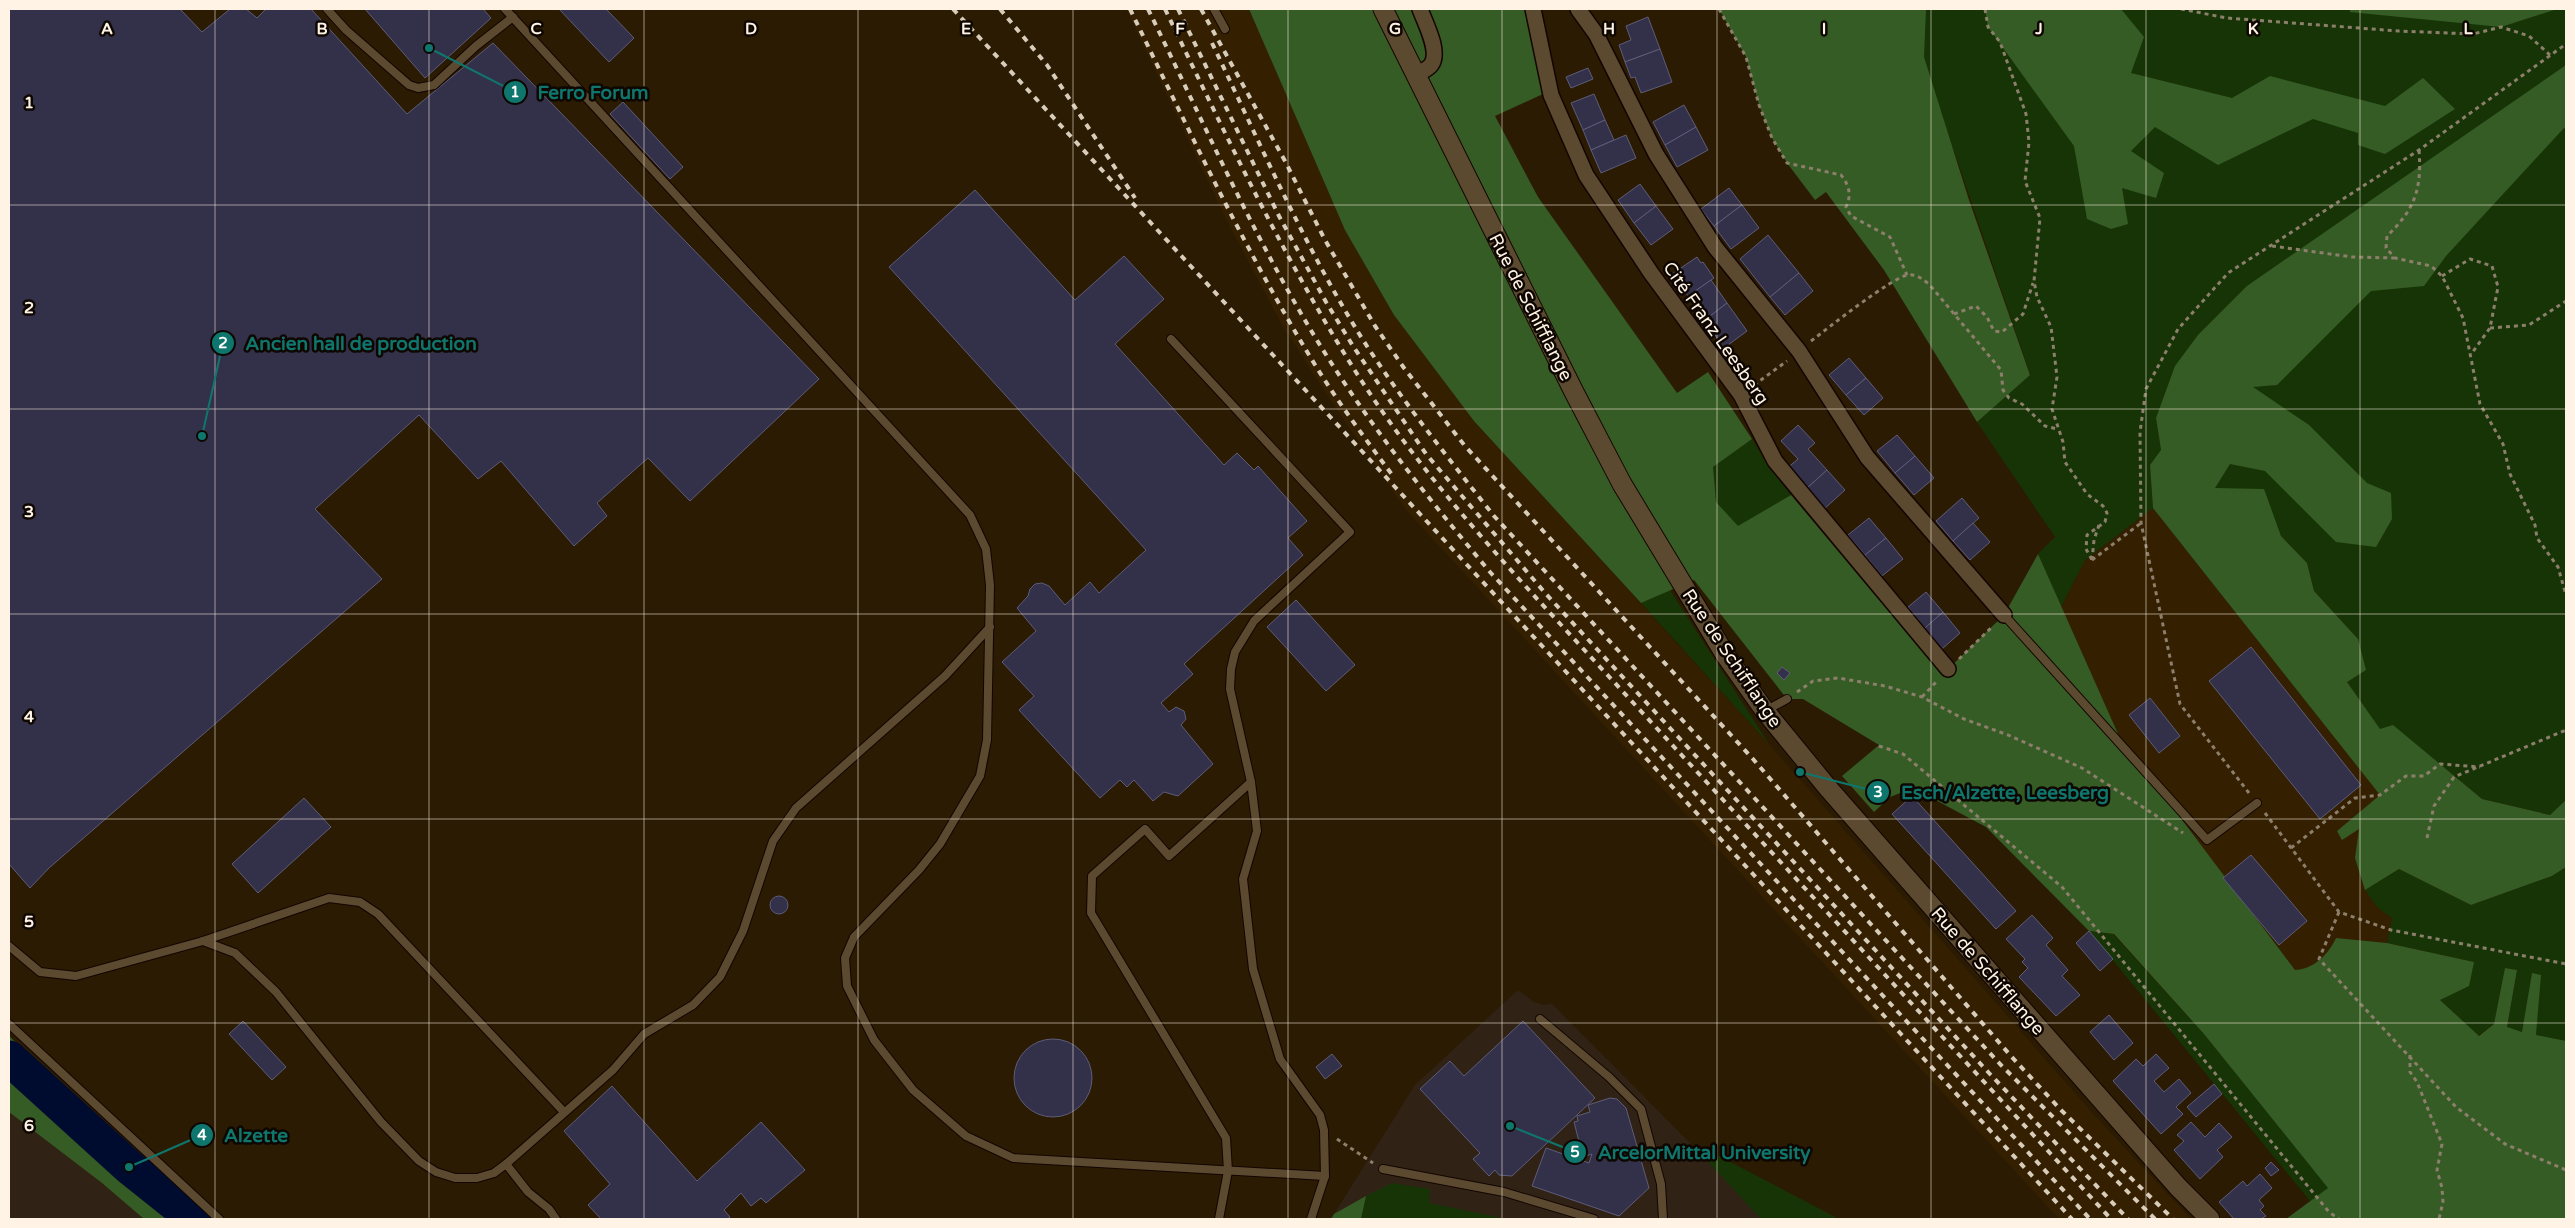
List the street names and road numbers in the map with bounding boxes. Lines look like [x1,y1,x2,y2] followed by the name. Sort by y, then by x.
[1484,230,1578,384] street label: Rue de Schifflange
[1658,257,1774,409] street label: Cité Franz Leesberg
[1678,585,1786,731] street label: Rue de Schifflange
[1927,903,2049,1039] street label: Rue de Schifflange

